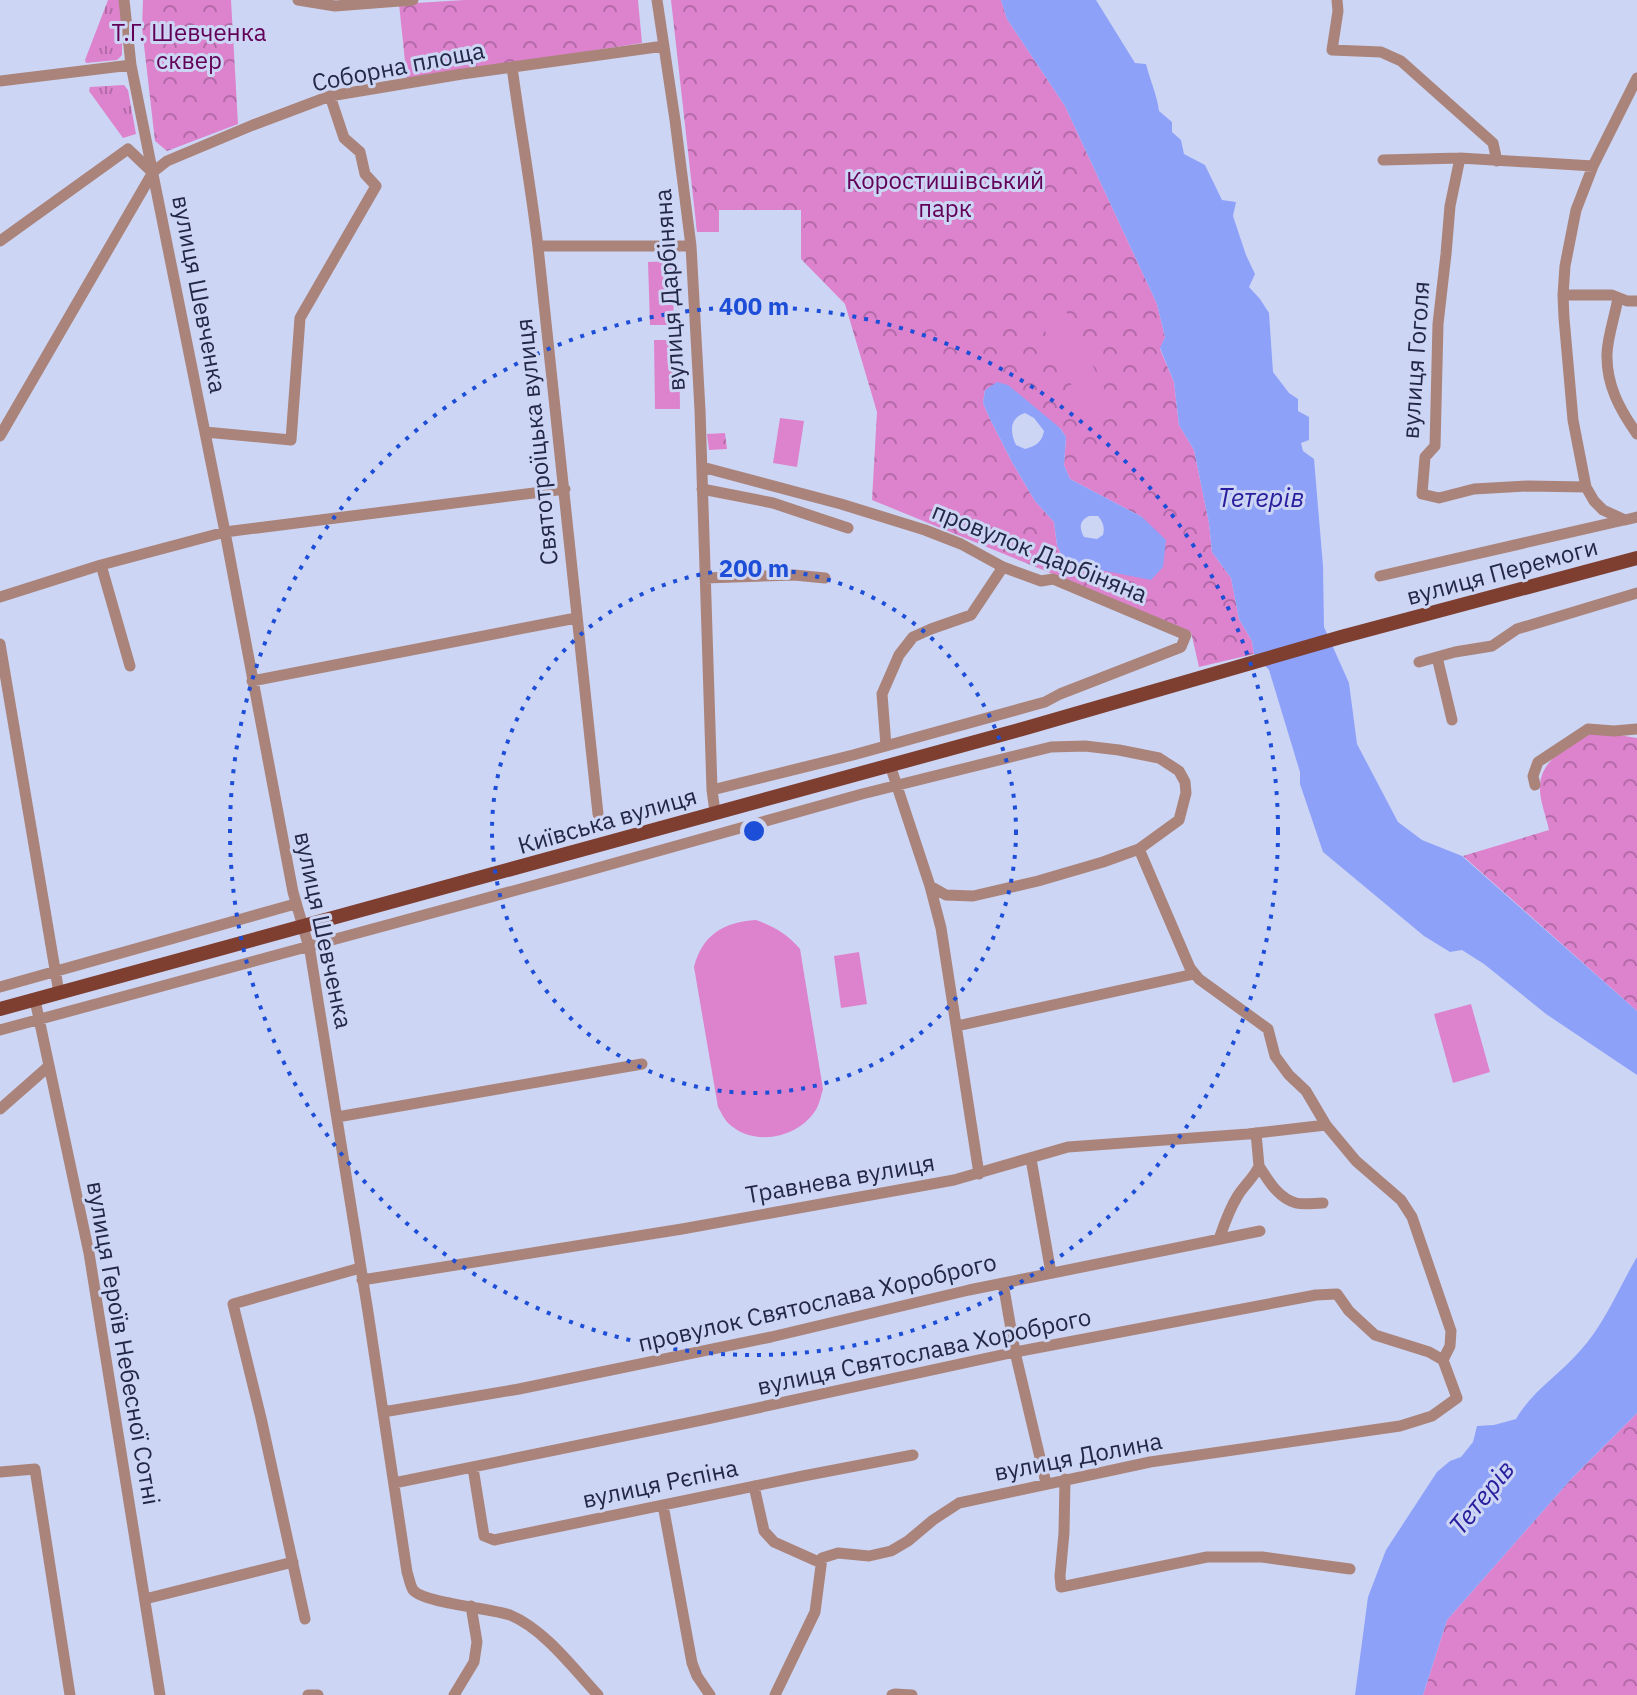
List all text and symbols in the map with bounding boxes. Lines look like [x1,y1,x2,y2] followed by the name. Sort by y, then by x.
[112,16,267,76] park label: Т.Г. Шевченка сквер
[309,34,487,98] street label: Соборна площа
[846,164,1044,224] park label: Коростишівський парк
[646,187,692,392] street label: вулиця Дарбіняна
[165,192,235,396] street label: вулиця Шевченка
[1394,280,1436,440] street label: вулиця Гоголя
[719,290,789,322] text: 400 m
[507,317,565,567] street label: Святотроїцька вулиця
[1218,480,1304,514] water label: Тетерів
[928,494,1152,610] street label: провулок Дарбіняна
[1403,530,1601,612] street label: вулиця Перемоги
[719,552,789,584] text: 200 m
[514,779,700,861] street label: Київська вулиця
[740,817,768,845] centre of rings
[287,828,361,1032] street label: вулиця Шевченка
[743,1146,937,1210] street label: Травнева вулиця
[80,1179,168,1507] street label: вулиця Героїв Небесної Сотні
[635,1245,999,1359] street label: провулок Святослава Хороброго
[754,1300,1094,1402] street label: вулиця Святослава Хороброго
[991,1424,1165,1488] street label: вулиця Долина
[579,1451,741,1515] street label: вулиця Рєпіна
[1441,1453,1521,1541] water label: Тетерів

